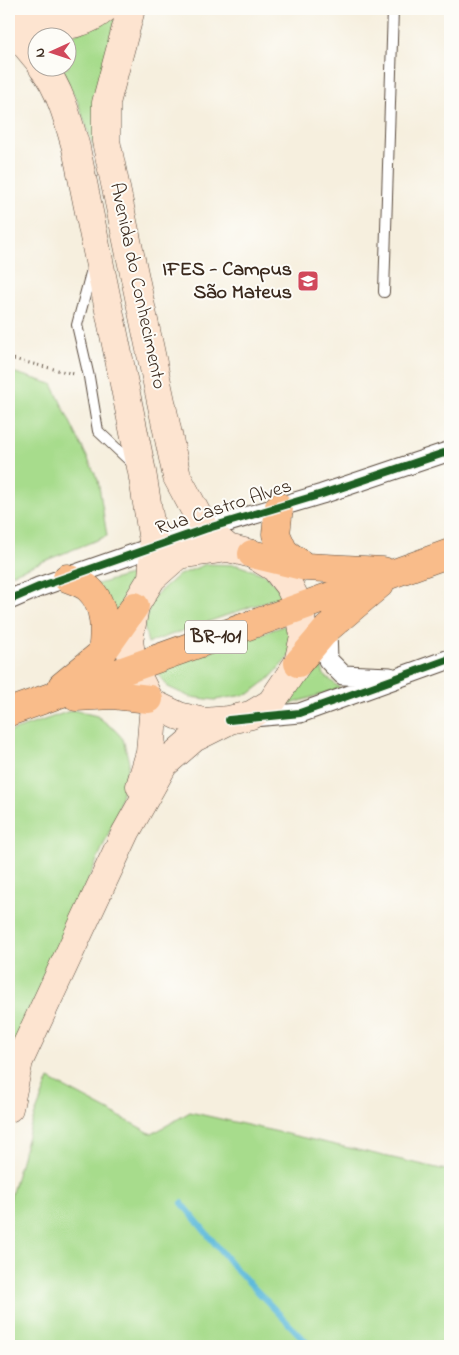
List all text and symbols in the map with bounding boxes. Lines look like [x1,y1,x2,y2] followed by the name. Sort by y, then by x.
[28,28,78,78] north arrow
[30,47,51,58] text: N
[101,180,173,392] street label: Avenida do Conhecimento
[162,256,292,308] place label: IFES - Campus São Mateus
[296,269,320,293] school or university icon: IFES - Campus São Mateus
[152,472,296,544] street label: Rua Castro Alves
[185,620,247,654] road number: BR-101

